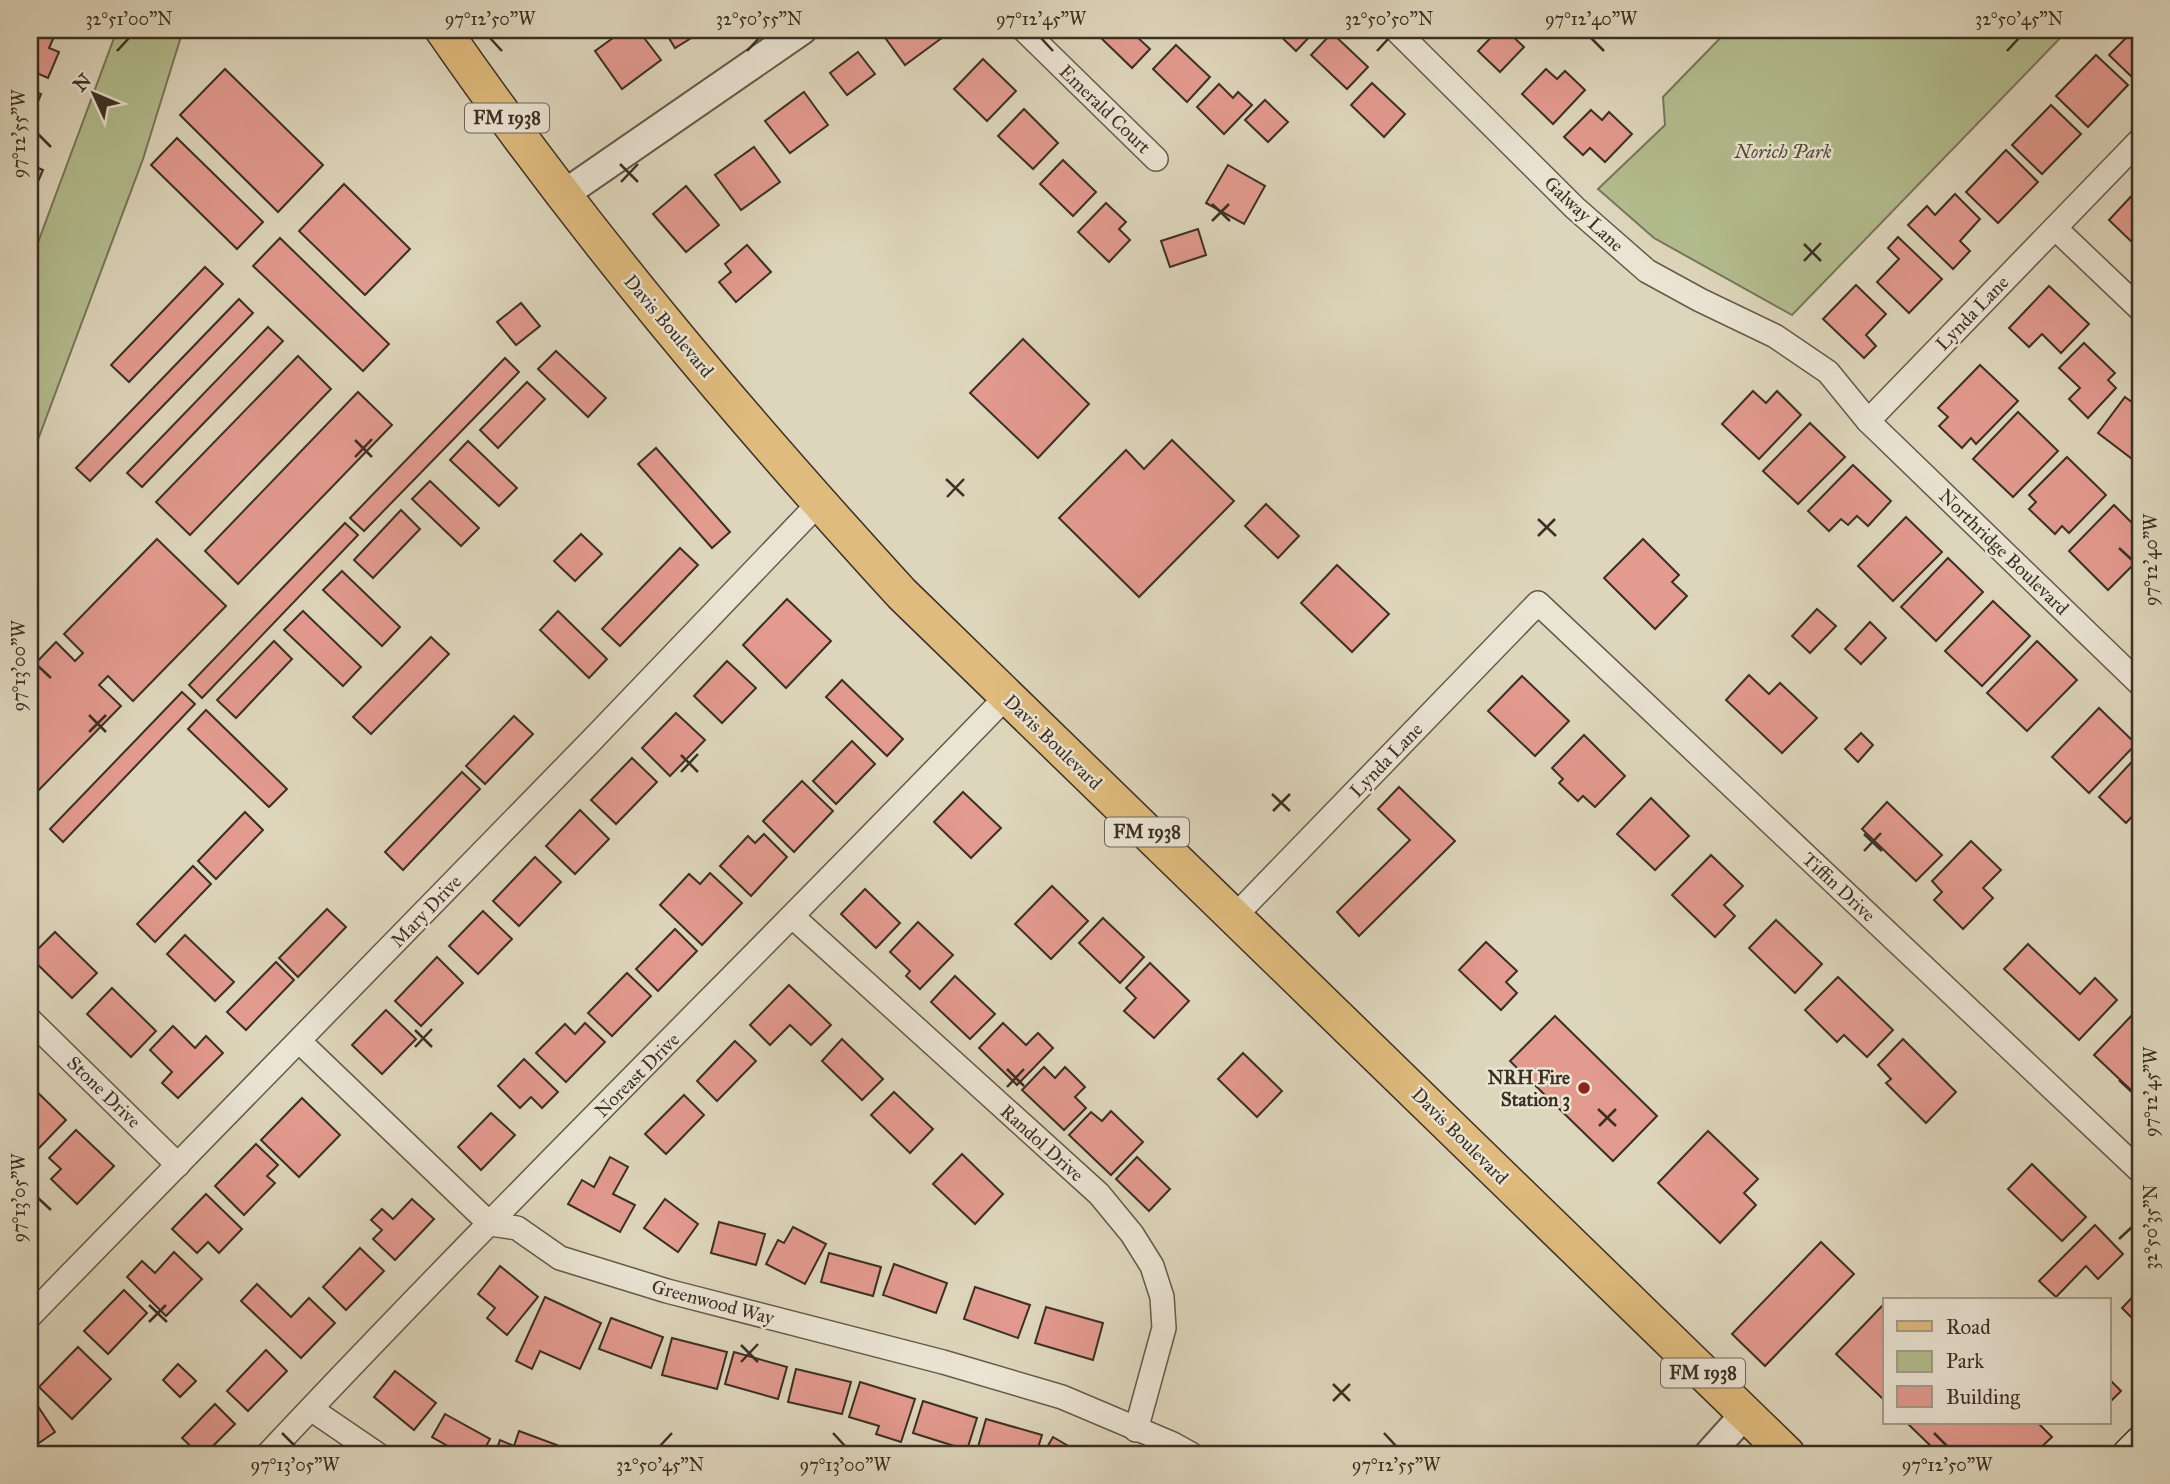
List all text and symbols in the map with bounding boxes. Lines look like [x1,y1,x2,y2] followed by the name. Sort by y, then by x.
[85,8,173,30] text: 32°51'00"N
[445,8,536,30] text: 97°12'50"W
[716,8,802,30] text: 32°50'55"N
[996,8,1087,30] text: 97°12'45"W
[1345,8,1433,30] text: 32°50'50"N
[1545,8,1638,30] text: 97°12'40"W
[1975,8,2063,30] text: 32°50'45"N
[60,60,130,130] north arrow
[1055,60,1156,158] street label: Emerald Court
[68,69,96,96] text: N
[8,89,30,178] text: 97°12'55"W
[465,104,549,132] road number: FM 1938
[1734,140,1832,163] park label: Norich Park
[1539,171,1629,257] street label: Galway Lane
[619,270,719,382] street label: Davis Boulevard
[1931,271,2013,355] street label: Lynda Lane
[1934,484,2074,621] street label: Northridge Boulevard
[2140,513,2162,606] text: 97°12'40"W
[8,620,30,712] text: 97°13'00"W
[999,690,1107,795] street label: Davis Boulevard
[1345,718,1427,802] street label: Lynda Lane
[1105,818,1189,846] road number: FM 1938
[1798,847,1880,927] street label: Tiffin Drive
[386,870,466,952] street label: Mary Drive
[590,1028,684,1122] street label: Noreast Drive
[2140,1046,2162,1137] text: 97°12'45"W
[62,1051,146,1133] street label: Stone Drive
[1487,1066,1570,1112] place label: NRH Fire Station 3
[1576,1080,1592,1096] marker: NRH Fire Station 3
[1407,1083,1513,1189] street label: Davis Boulevard
[996,1100,1088,1186] street label: Randol Drive
[8,1153,30,1242] text: 97°13'05"W
[2140,1184,2162,1270] text: 32°50'35"N
[649,1275,778,1330] street label: Greenwood Way
[1883,1298,2110,1424] legend
[1946,1314,1991,1340] text: Road
[1946,1348,1984,1374] text: Park
[1661,1358,1745,1388] road number: FM 1938
[1946,1384,2020,1410] text: Building
[251,1454,340,1476] text: 97°13'05"W
[616,1454,704,1476] text: 32°50'45"N
[799,1454,891,1476] text: 97°13'00"W
[1352,1454,1441,1476] text: 97°12'55"W
[1902,1454,1993,1476] text: 97°12'50"W

